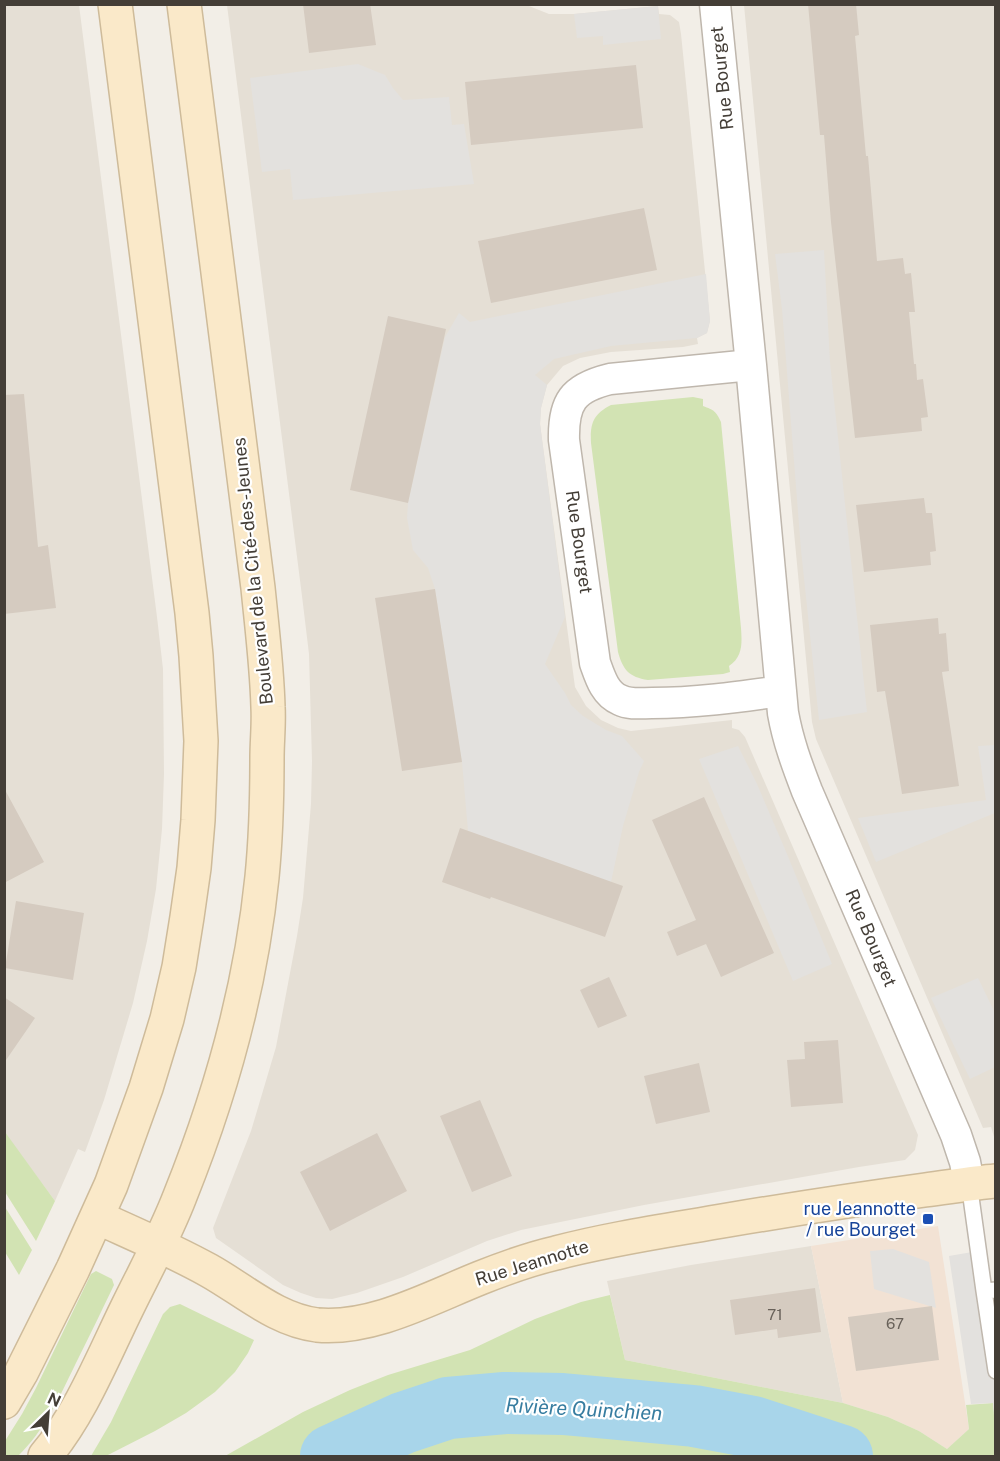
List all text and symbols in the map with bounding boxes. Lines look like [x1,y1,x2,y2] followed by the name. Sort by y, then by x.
[706,25,737,131] street label: Rue Bourget
[228,436,277,706] street label: Boulevard de la Cité-des-Jeunes
[562,489,597,595] street label: Rue Bourget
[841,886,901,990] street label: Rue Bourget
[803,1198,916,1240] place label: rue Jeannotte / rue Bourget
[921,1212,935,1226] marker: rue Jeannotte / rue Bourget
[473,1235,591,1290] street label: Rue Jeannotte
[767,1306,783,1323] house number: 71
[886,1315,904,1332] house number: 67
[18,1383,78,1443] north arrow
[44,1389,64,1411] text: N
[505,1393,663,1425] water label: Rivière Quinchien

